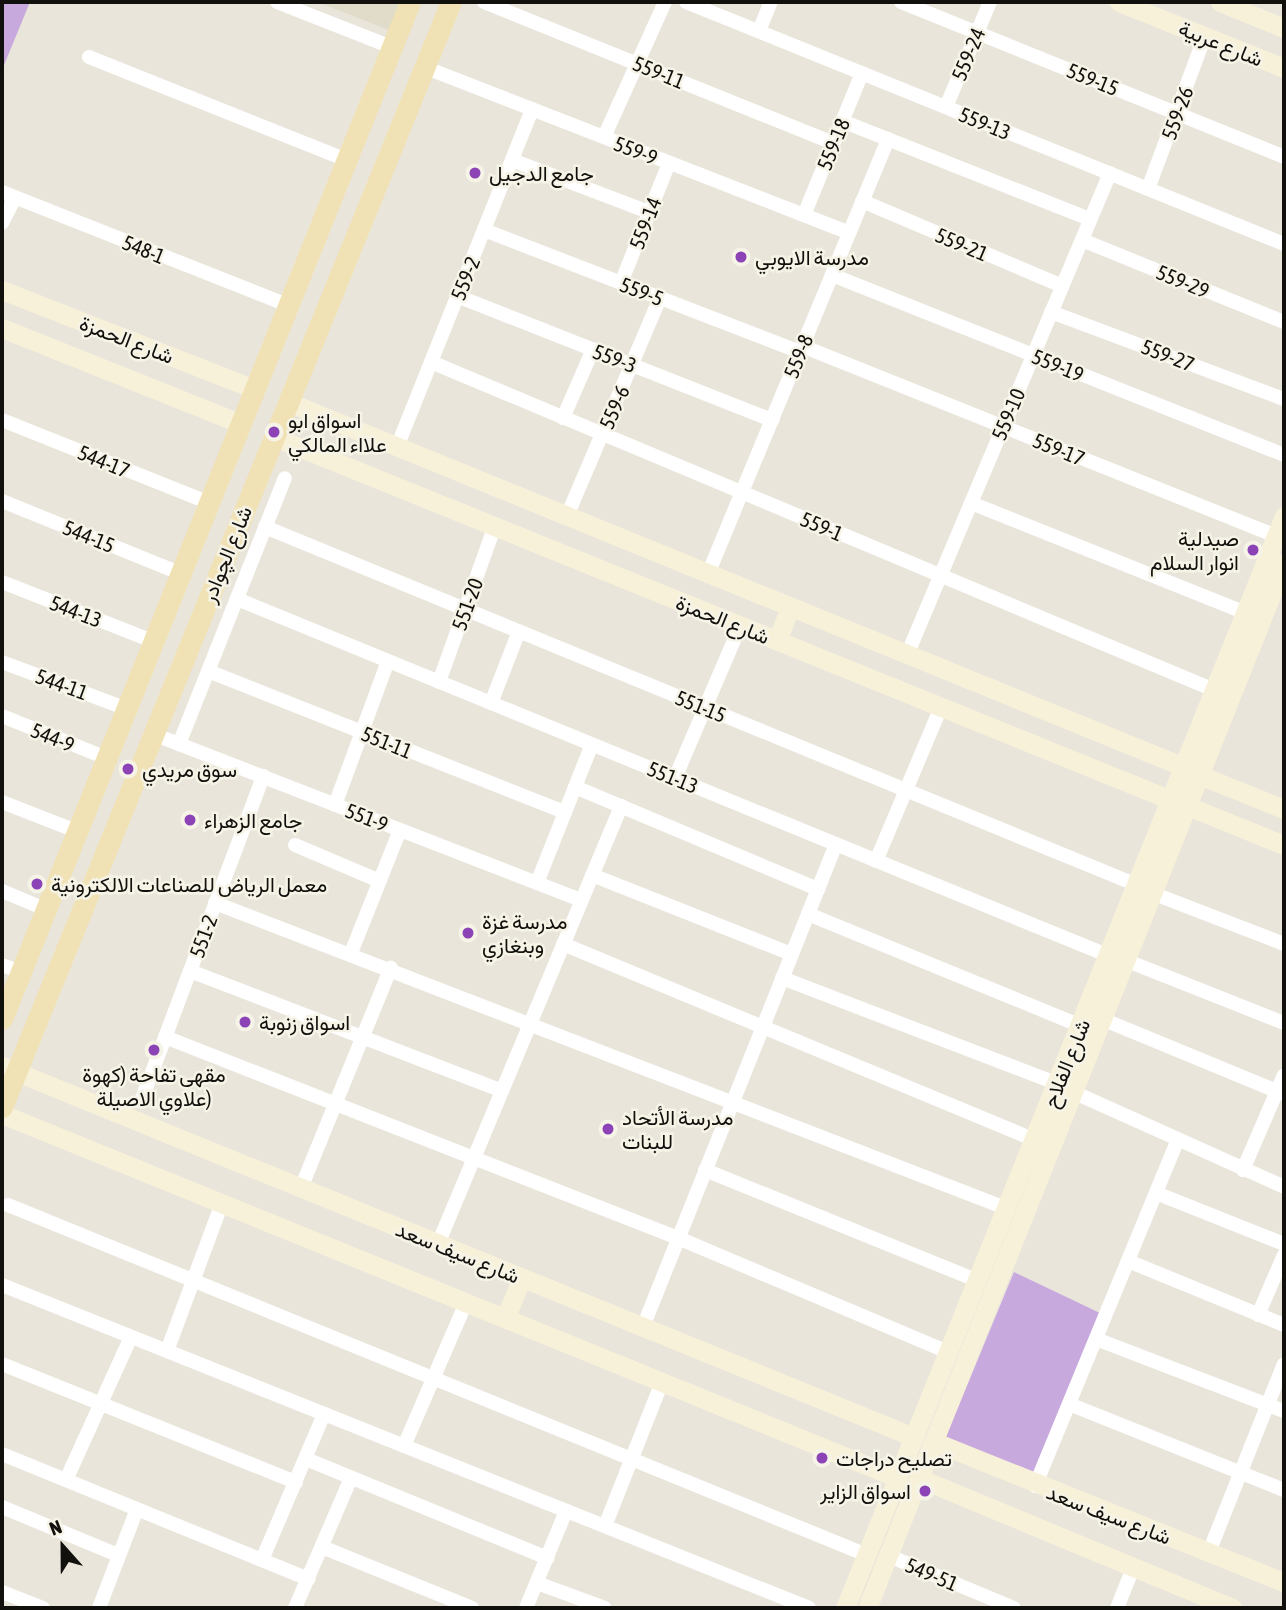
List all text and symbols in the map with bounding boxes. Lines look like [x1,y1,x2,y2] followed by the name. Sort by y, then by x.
[1175,15,1267,71] street label: شارع عربية
[946,24,990,84] street label: 559-24
[629,50,689,94] street label: 559-11
[1063,57,1123,101] street label: 559-15
[1156,83,1198,143] street label: 559-26
[955,101,1015,145] street label: 559-13
[811,114,855,174] street label: 559-18
[611,130,661,170] street label: 559-9
[489,160,594,186] place label: جامع الدجيل
[467,165,483,181] marker: جامع الدجيل
[624,193,666,253] street label: 559-14
[932,222,992,266] street label: 559-21
[119,229,169,269] street label: 548-1
[755,244,869,270] place label: مدرسة الايوبي
[733,249,749,265] marker: مدرسة الايوبي
[445,253,485,303] street label: 559-2
[1153,259,1213,303] street label: 559-29
[617,271,667,311] street label: 559-5
[76,310,178,368] street label: شارع الحمزة
[778,331,818,381] street label: 559-8
[1138,333,1198,377] street label: 559-27
[590,338,640,378] street label: 559-3
[1028,343,1088,387] street label: 559-19
[593,381,635,433] street label: 559-6
[986,384,1030,444] street label: 559-10
[288,407,387,457] place label: اسواق ابو علااء المالكي
[266,424,282,440] marker: اسواق ابو علااء المالكي
[1029,427,1089,471] street label: 559-17
[74,439,134,483] street label: 544-17
[195,502,257,606] street label: شارع الچوادر
[797,506,847,546] street label: 559-1
[59,514,119,558] street label: 544-15
[1150,525,1239,575] place label: صيدلية انوار السلام
[1245,542,1261,558] marker: صيدلية انوار السلام
[446,575,488,633] street label: 551-20
[673,589,773,649] street label: شارع الحمزة
[46,590,106,632] street label: 544-13
[33,663,91,705] street label: 544-11
[672,684,730,728] street label: 551-15
[28,717,78,757] street label: 544-9
[358,720,416,764] street label: 551-11
[644,755,702,799] street label: 551-13
[142,756,237,782] place label: سوق مريدي
[120,761,136,777] marker: سوق مريدي
[342,797,392,837] street label: 551-9
[204,807,302,833] place label: جامع الزهراء
[182,812,198,828] marker: جامع الزهراء
[51,871,327,897] place label: معمل الرياض للصناعات الالكترونية
[29,876,45,892] marker: معمل الرياض للصناعات الالكترونية
[482,908,567,958] place label: مدرسة غزة وبنغازي
[184,911,222,961] street label: 551-2
[460,925,476,941] marker: مدرسة غزة وبنغازي
[259,1009,350,1035] place label: اسواق زنوبة
[237,1014,253,1030] marker: اسواق زنوبة
[1037,1015,1095,1111] street label: شارع الفلاح
[146,1042,162,1058] marker: مقهى تفاحة (كهوة علاوي الاصيلة)
[82,1061,226,1111] place label: مقهى تفاحة (كهوة علاوي الاصيلة)
[622,1104,733,1154] place label: مدرسة الأتحاد للبنات
[600,1121,616,1137] marker: مدرسة الأتحاد للبنات
[392,1216,524,1288] street label: شارع سيف سعد
[836,1445,952,1471] place label: تصليح دراجات
[814,1450,830,1466] marker: تصليح دراجات
[820,1478,911,1504] place label: اسواق الزاير
[1043,1479,1175,1549] street label: شارع سيف سعد
[917,1483,933,1499] marker: اسواق الزاير
[28,1512,98,1582] north arrow
[46,1515,65,1540] text: N
[902,1552,962,1596] street label: 549-51

